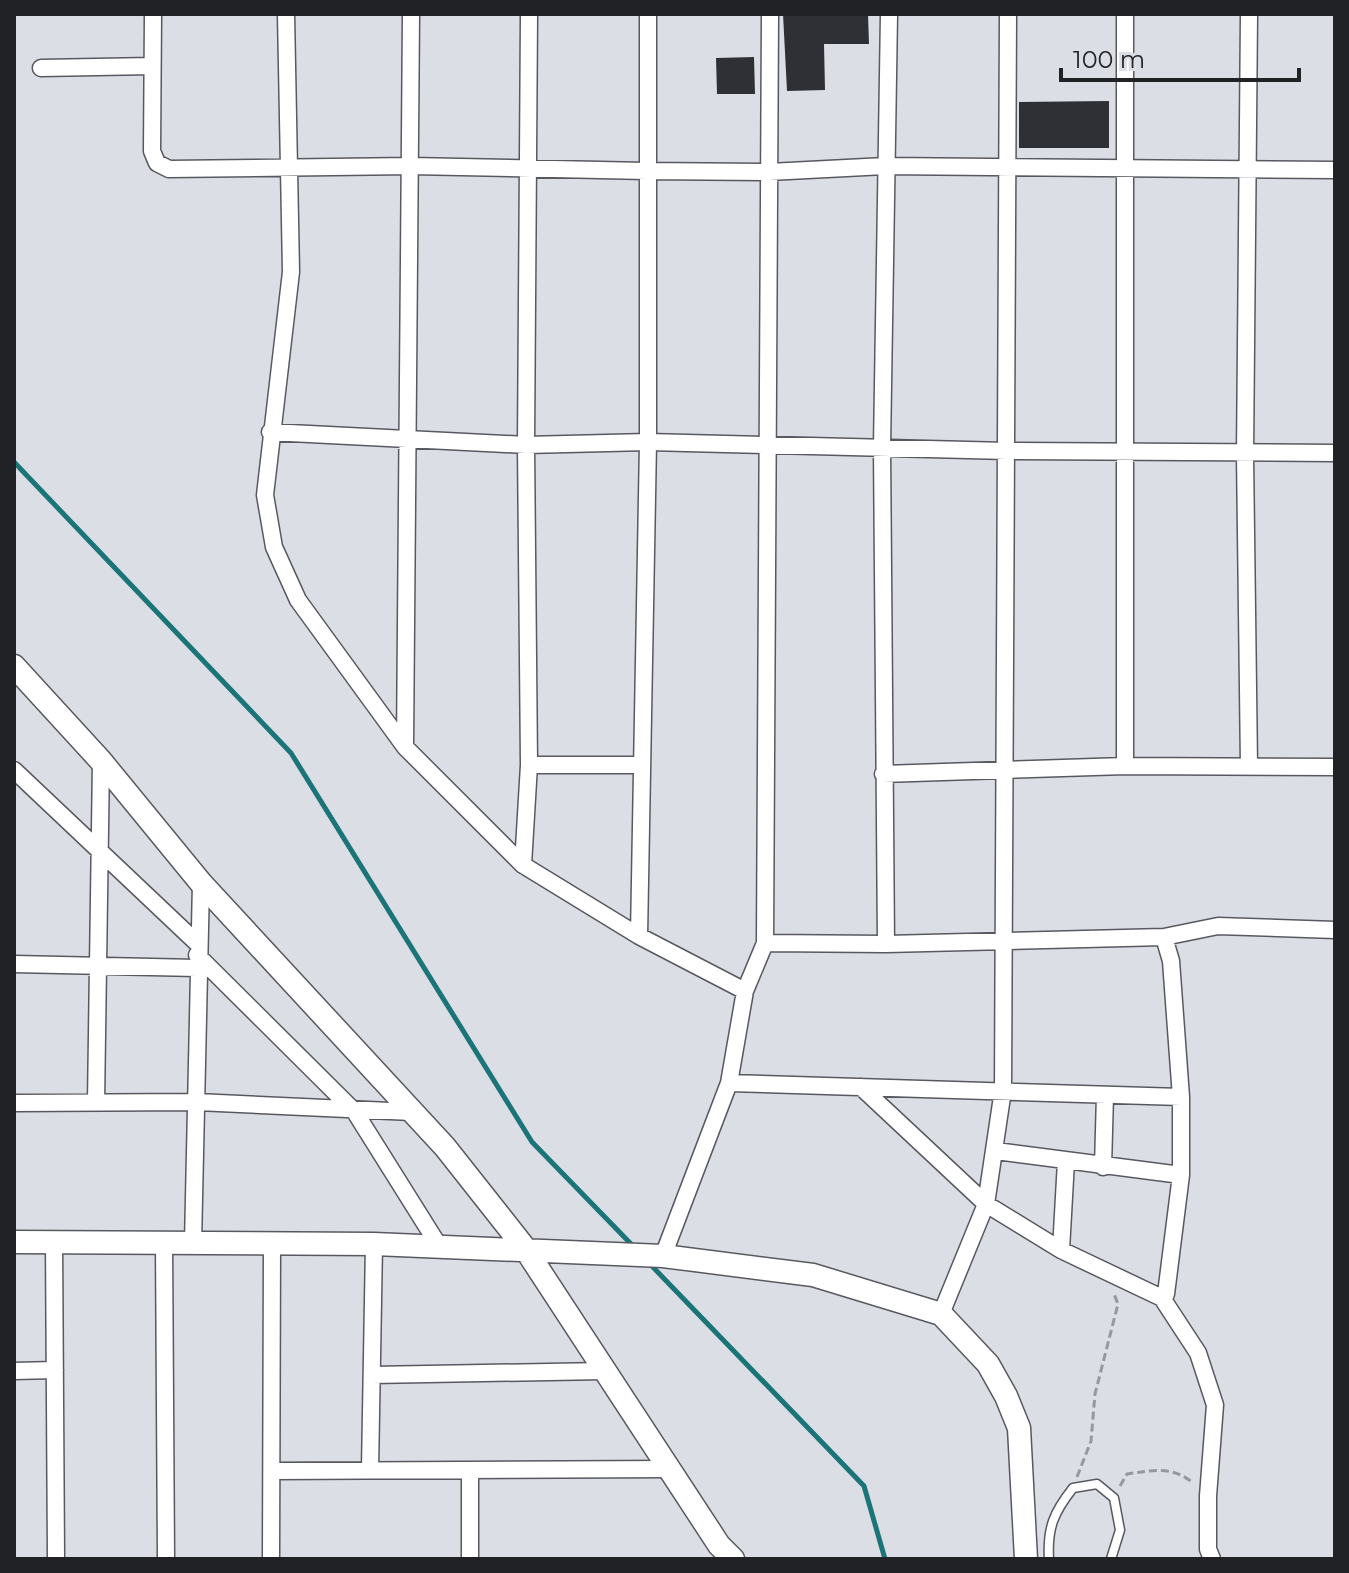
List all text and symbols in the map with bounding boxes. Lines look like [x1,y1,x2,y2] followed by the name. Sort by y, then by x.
[1061,32,1299,82] scale bar
[1073,45,1145,74] text: 100 m

